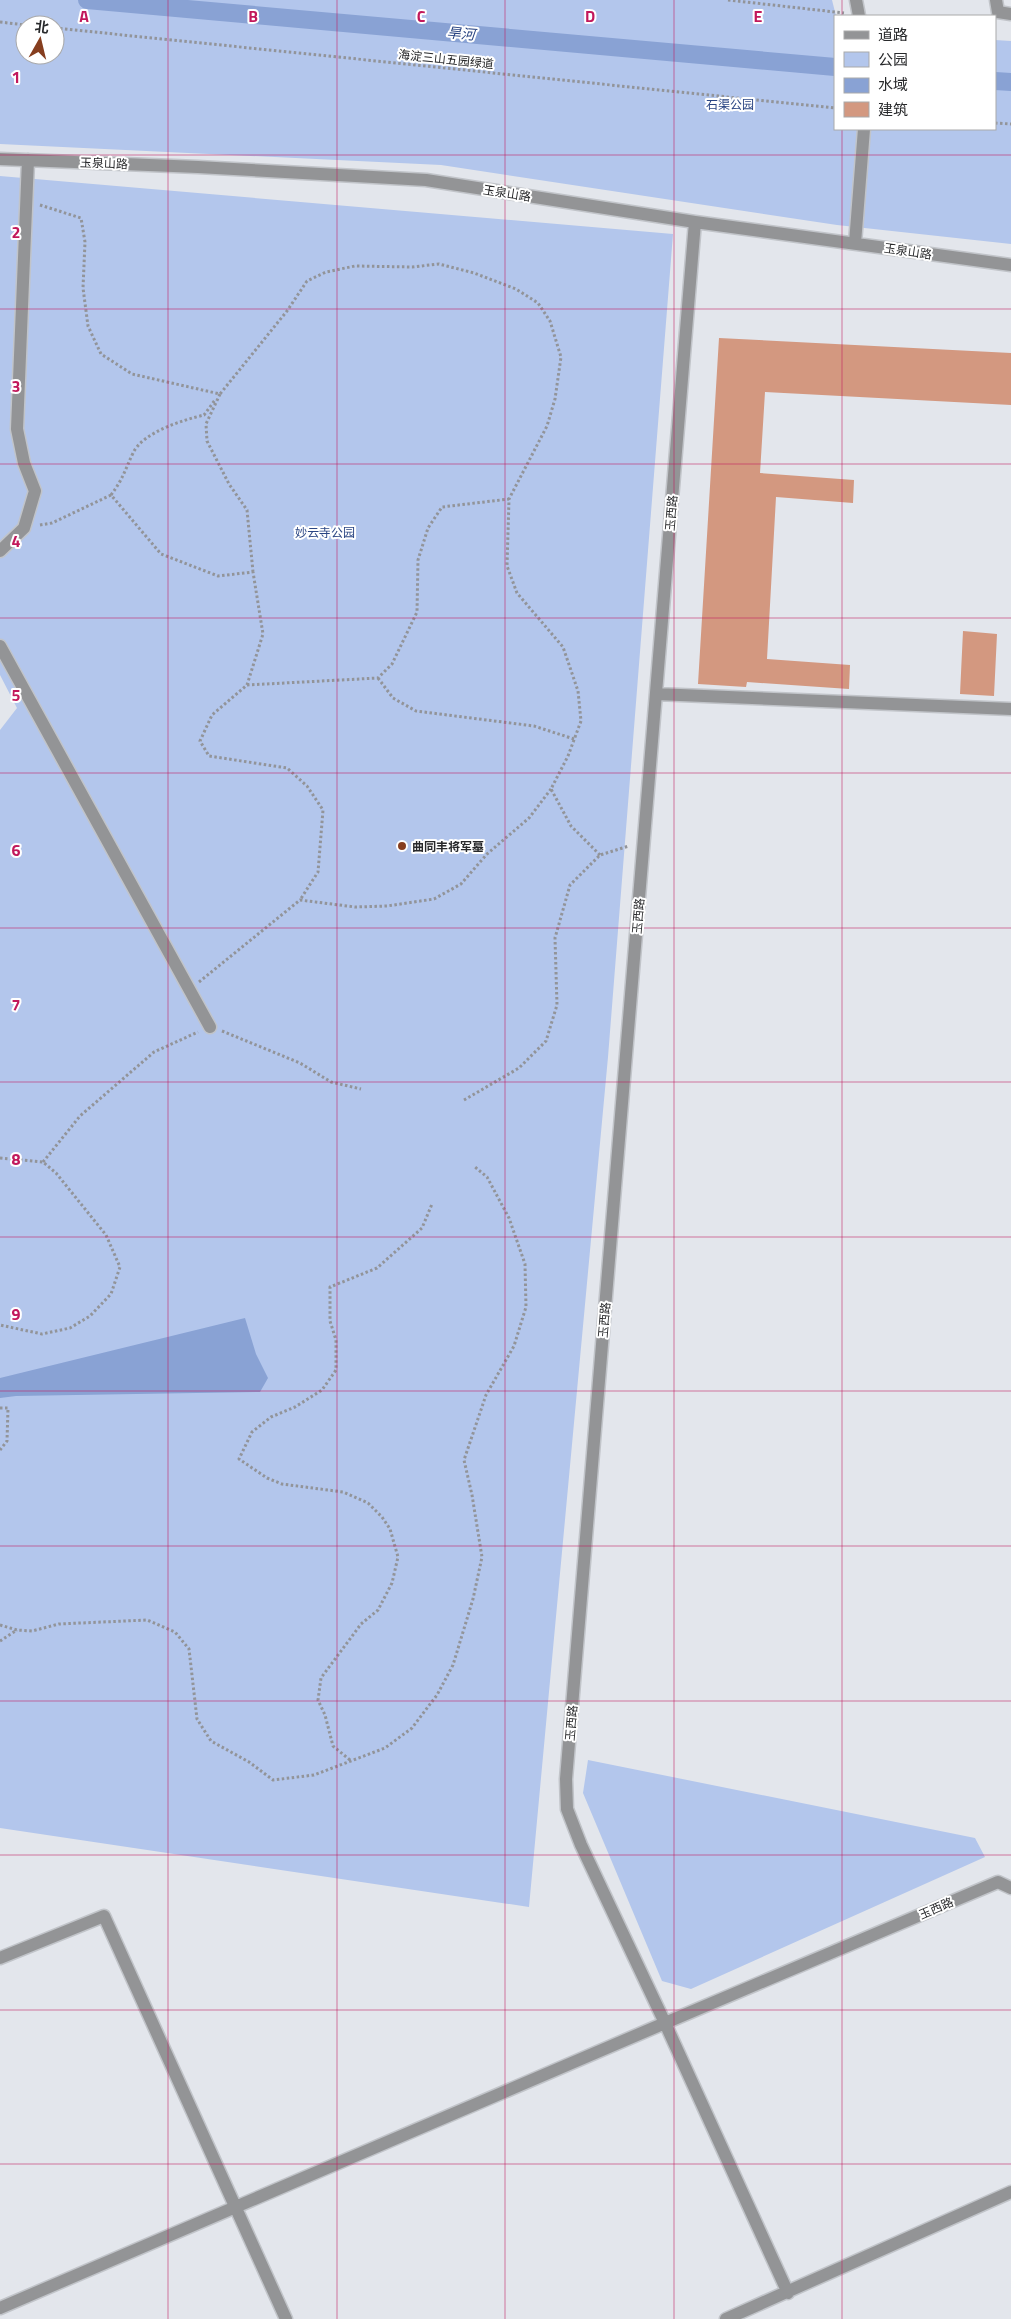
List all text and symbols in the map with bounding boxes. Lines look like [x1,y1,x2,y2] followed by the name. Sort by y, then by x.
[79,4,89,28] text: A
[248,4,258,28] text: B
[417,4,426,28] text: C
[585,4,595,28] text: D
[754,4,763,28] text: E
[15,15,65,65] north arrow
[33,15,50,38] text: 北
[834,15,996,130] legend
[446,21,479,45] water label: 旱河
[878,23,908,46] text: 道路
[397,45,495,73] street label: 海淀三山五园绿道
[878,48,908,71] text: 公园
[12,65,20,89] text: 1
[878,73,908,96] text: 水域
[706,95,754,114] park label: 石渠公园
[878,98,908,121] text: 建筑
[80,153,128,173] street label: 玉泉山路
[482,180,532,206] street label: 玉泉山路
[12,220,20,244] text: 2
[883,238,933,264] street label: 玉泉山路
[12,374,20,398] text: 3
[660,494,682,532] street label: 玉西路
[295,523,355,542] park label: 妙云寺公园
[12,529,21,553] text: 4
[12,683,21,707] text: 5
[412,837,484,856] place label: 曲同丰将军墓
[12,838,21,862] text: 6
[396,840,408,852] marker: 曲同丰将军墓
[627,897,649,935] street label: 玉西路
[12,993,20,1017] text: 7
[12,1147,21,1171] text: 8
[593,1301,615,1339] street label: 玉西路
[12,1302,21,1326] text: 9
[560,1704,582,1742] street label: 玉西路
[916,1892,956,1924] street label: 玉西路

